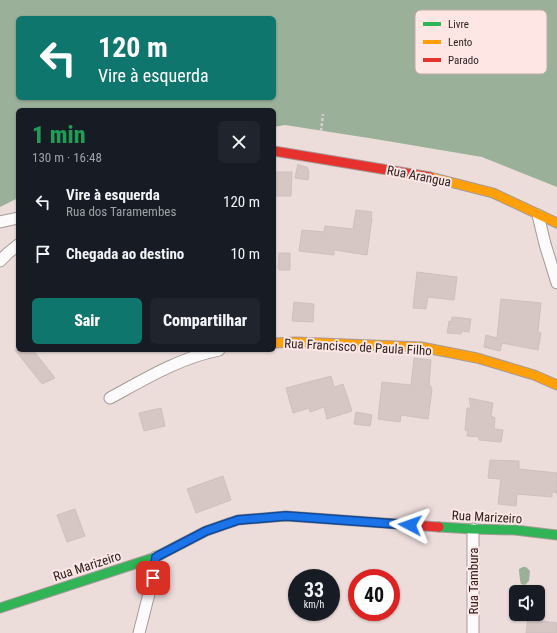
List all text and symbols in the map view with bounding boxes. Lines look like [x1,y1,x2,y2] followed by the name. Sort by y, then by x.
[415,10,547,74] legend
[448,18,469,31] text: Livre
[98,31,168,64] text: 120 m
[32,32,84,84] icon: left
[448,36,473,49] text: Lento
[448,54,479,67] text: Parado
[98,65,209,86] text: Vire à esquerda
[32,121,86,149] text: 1 min
[218,121,260,163] button: close
[32,150,102,165] text: 130 m · 16:48
[386,162,452,190] street label: Rua Arangua
[66,186,160,204] text: Vire à esquerda
[32,191,54,213] icon: left
[223,193,260,211] text: 120 m
[66,204,176,219] text: Rua dos Taramembes
[32,243,54,265] icon: arrive
[66,245,184,263] text: Chegada ao destino
[230,245,260,263] text: 10 m
[32,298,142,344] button: Sair
[150,298,260,344] button: Compartilhar
[284,336,432,358] street label: Rua Francisco de Paula Filho
[389,504,431,546] position arrow
[451,508,523,526] street label: Rua Marizeiro
[51,548,123,584] street label: Rua Marizeiro
[466,548,481,614] street label: Rua Tambura
[136,561,170,595] pin
[142,567,164,589] icon: arrive
[348,569,400,621] speed limit sign: 40
[304,578,324,602] text: 33
[509,585,545,621] map controls
[509,585,545,621] button: sound
[304,599,324,610] text: km/h

